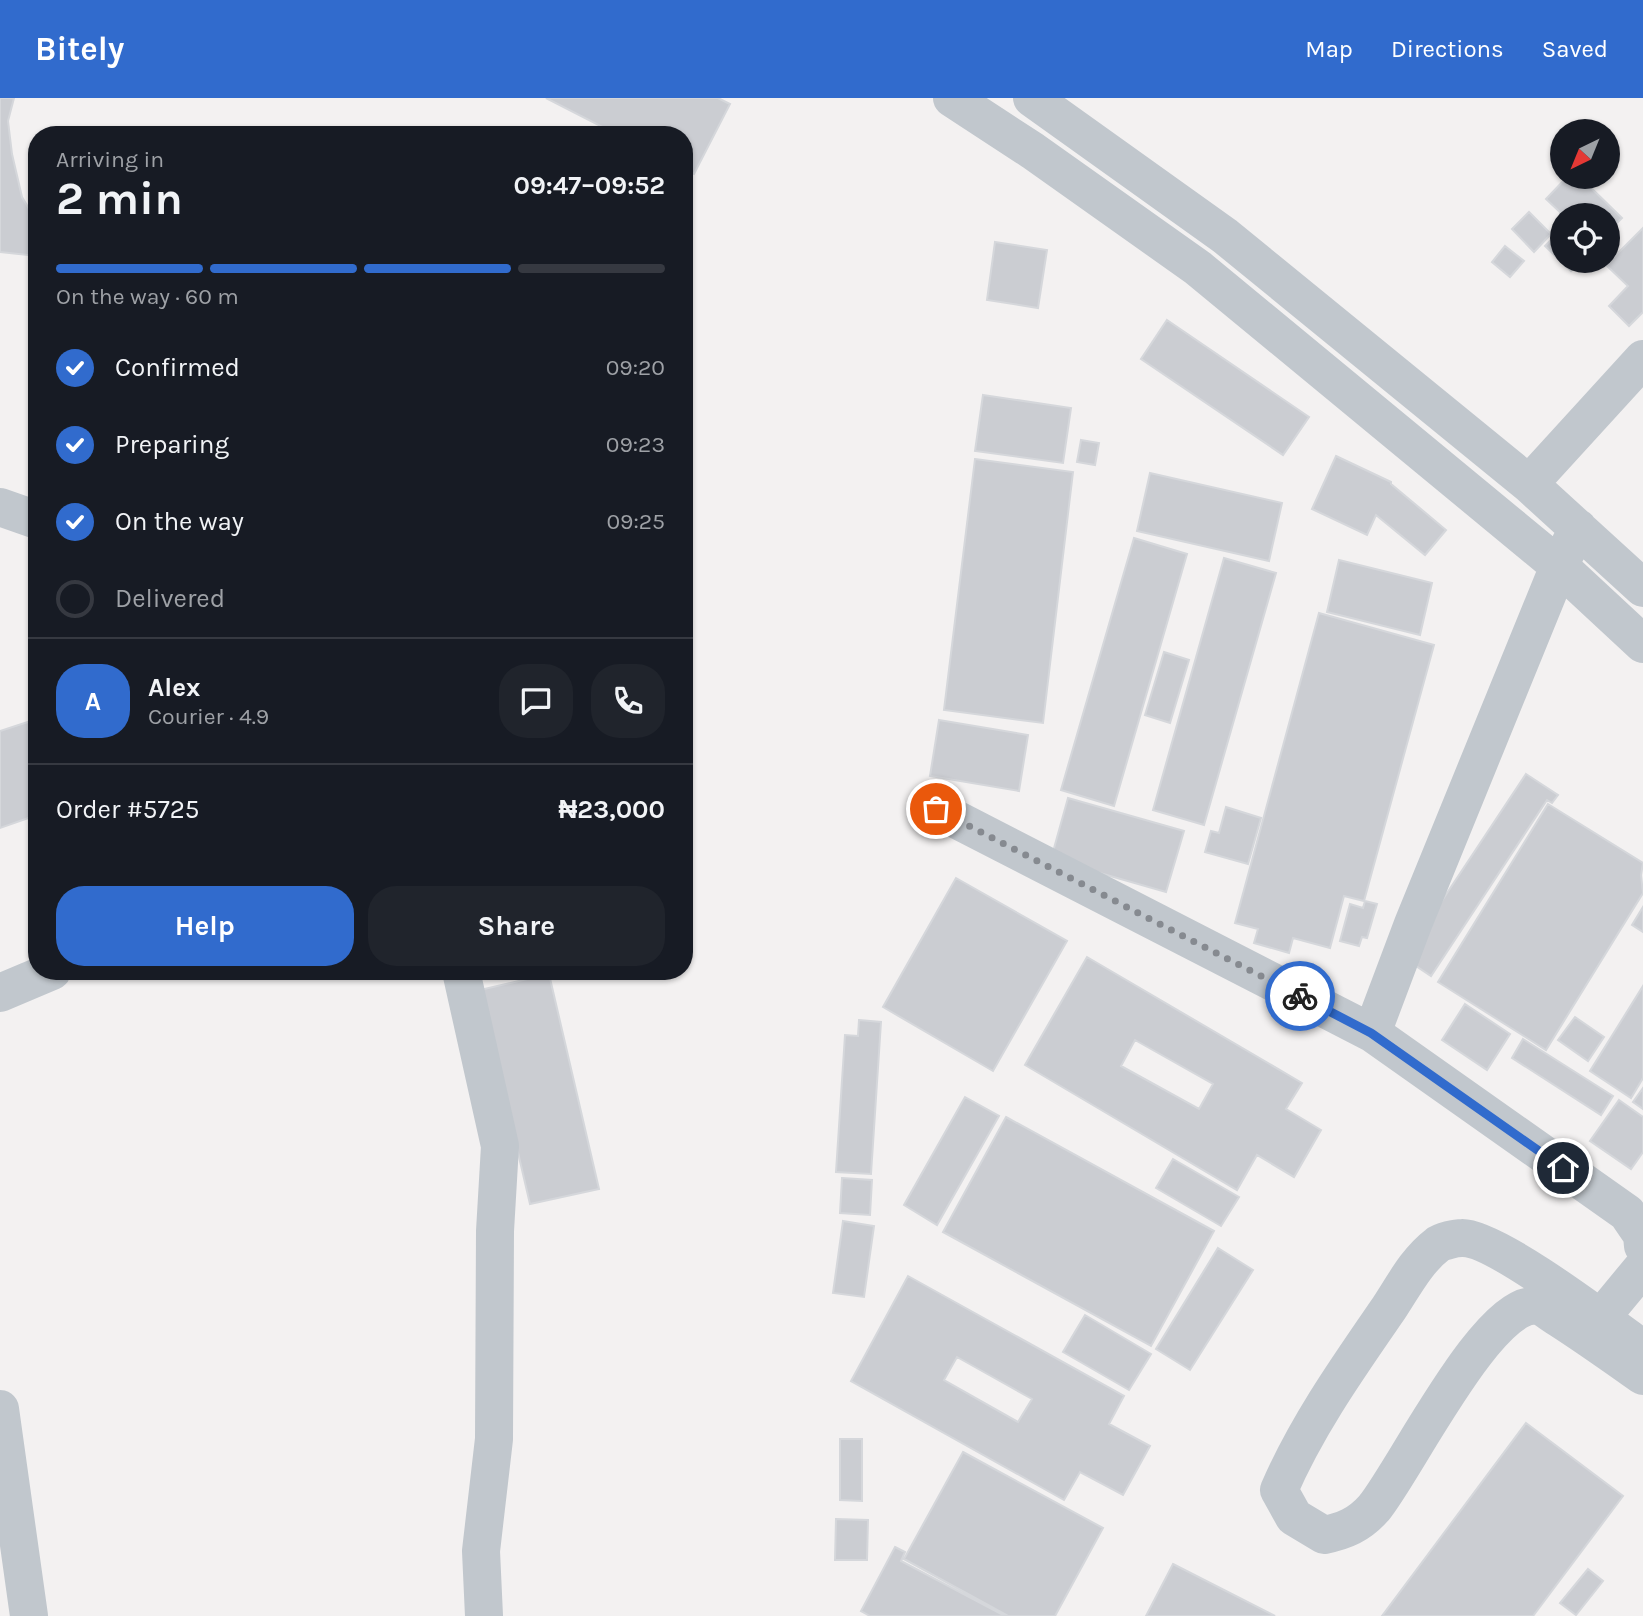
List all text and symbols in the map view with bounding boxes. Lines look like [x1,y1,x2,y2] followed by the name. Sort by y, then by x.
[35,30,124,68] text: Bitely
[1305,35,1353,63] text: Map
[1391,35,1504,63] text: Directions
[1542,35,1608,63] text: Saved
[1550,119,1620,189] north arrow
[1550,119,1620,273] map controls
[56,146,164,173] text: Arriving in
[513,170,665,201] text: 09:47–09:52
[56,172,183,226] text: 2 min
[1550,203,1620,273] button: locate
[56,283,239,310] text: On the way · 60 m
[56,349,94,387] icon: check
[115,352,240,383] text: Confirmed
[606,354,665,381] text: 09:20
[56,426,94,464] icon: check
[115,429,229,460] text: Preparing
[606,431,665,458] text: 09:23
[56,503,94,541] icon: check
[115,506,244,537] text: On the way
[606,508,665,535] text: 09:25
[115,583,225,614] text: Delivered
[499,664,573,738] button: chat
[591,664,665,738] button: phone
[148,672,200,703] text: Alex
[85,686,101,717] text: A
[148,703,269,730] text: Courier · 4.9
[906,779,966,839] pin
[917,790,955,828] icon: bag
[56,794,199,825] text: Order #5725
[558,794,665,825] text: ₦23,000
[56,886,354,966] button: Help
[368,886,665,966] button: Share
[1265,961,1335,1031] courier
[1281,977,1319,1015] icon: bike
[1533,1138,1593,1198] pin
[1544,1149,1582,1187] icon: home

